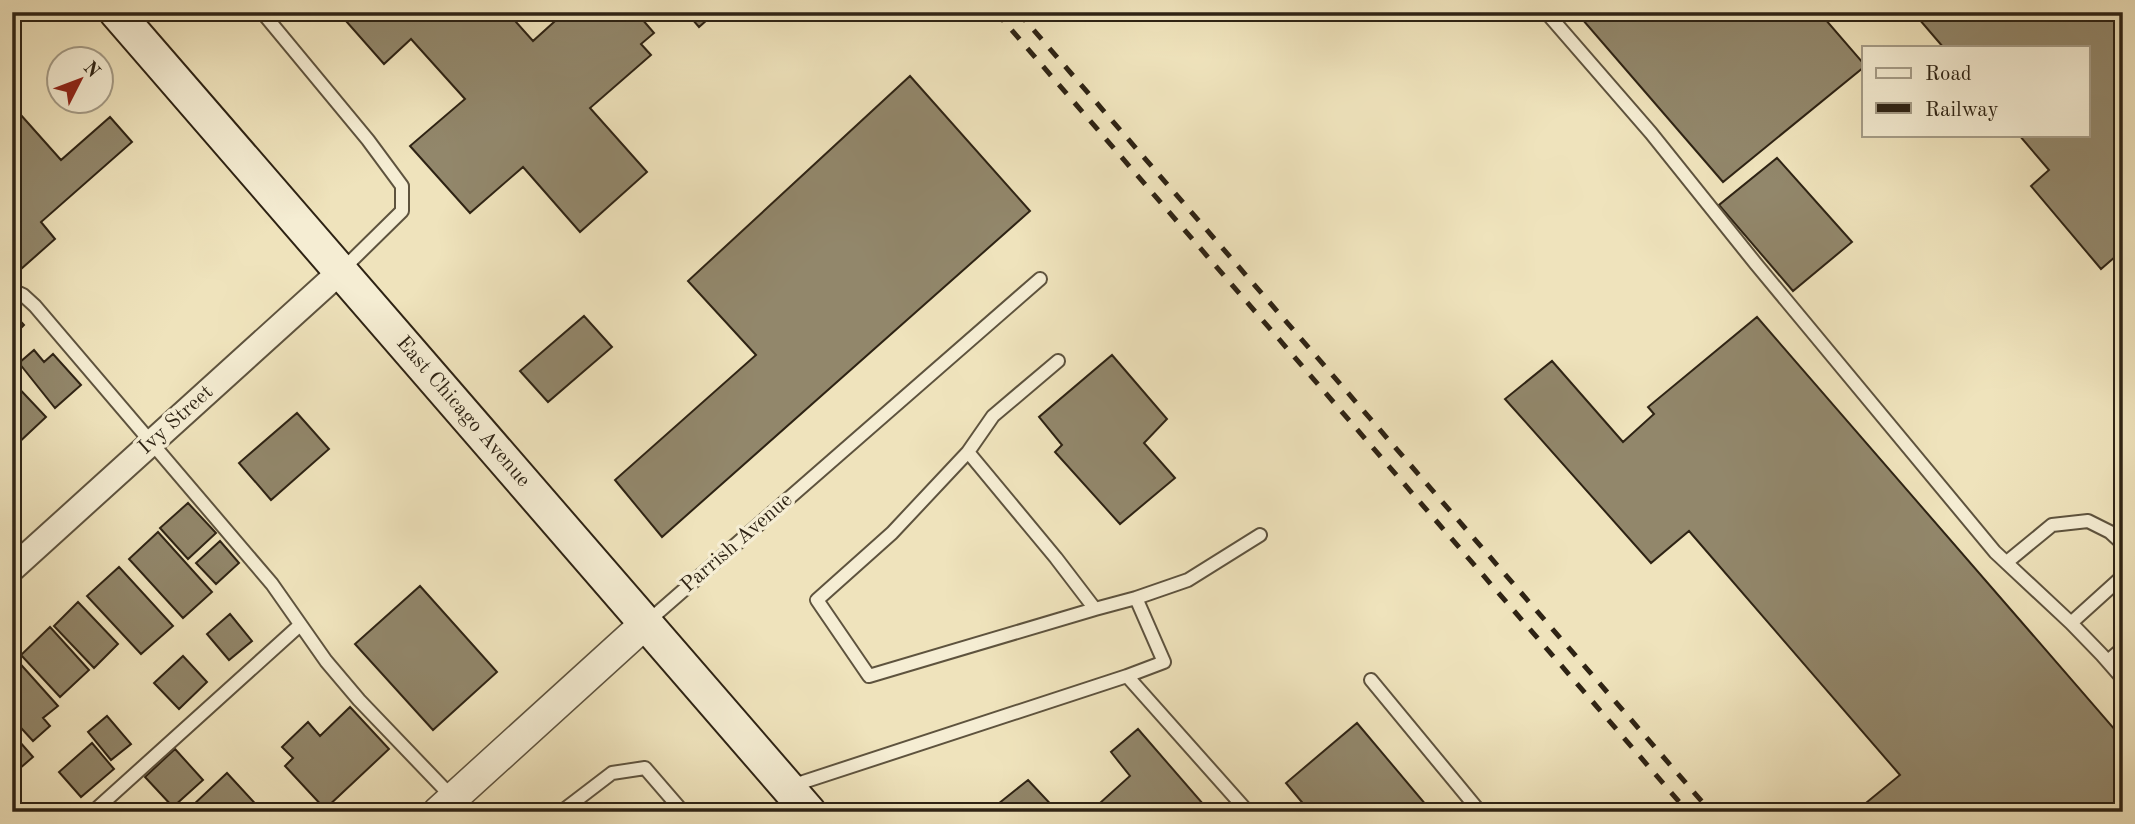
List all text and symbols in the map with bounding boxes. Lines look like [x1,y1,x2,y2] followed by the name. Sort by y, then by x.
[46,46,116,116] north arrow
[1862,46,2090,136] legend
[79,59,103,82] text: N
[1925,64,1972,85] text: Road
[1925,100,1999,121] text: Railway
[392,333,534,491] street label: East Chicago Avenue
[135,381,217,459] street label: Ivy Street
[677,489,797,597] street label: Parrish Avenue

